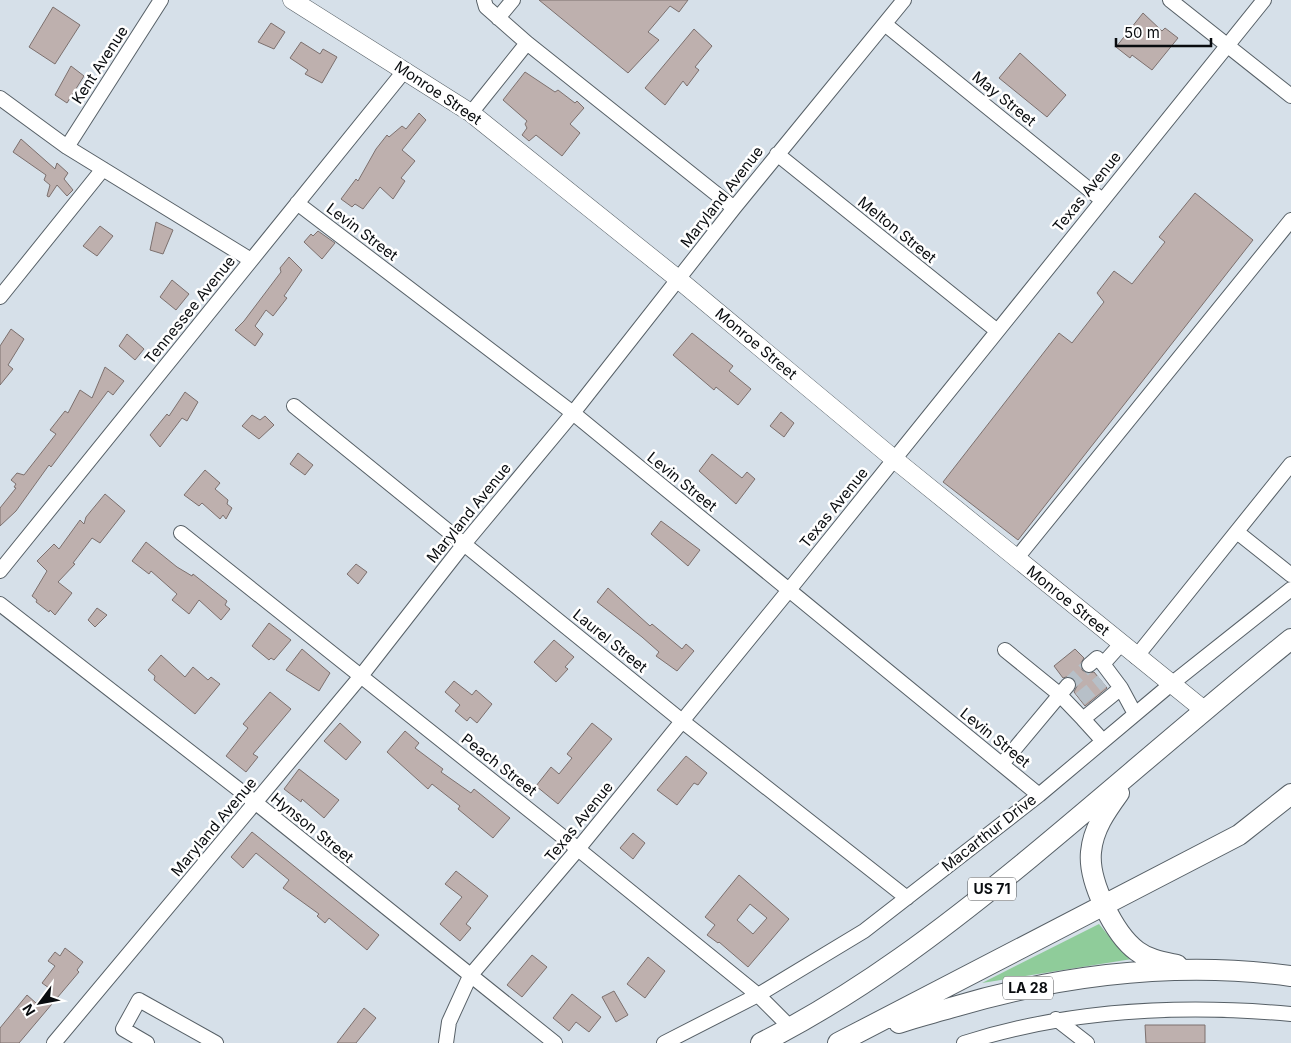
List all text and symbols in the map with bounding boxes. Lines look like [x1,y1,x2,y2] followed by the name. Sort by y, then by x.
[1116,15,1211,47] scale bar
[67,22,132,107] street label: Kent Avenue
[1124,23,1160,42] text: 50 m
[391,56,486,129] street label: Monroe Street
[969,67,1040,130] street label: May Street
[676,142,767,251] street label: Maryland Avenue
[1048,147,1125,236] street label: Texas Avenue
[854,192,940,267] street label: Melton Street
[323,199,402,265] street label: Levin Street
[140,252,239,368] street label: Tennessee Avenue
[711,304,801,383] street label: Monroe Street
[644,448,721,516] street label: Levin Street
[422,459,515,567] street label: Maryland Avenue
[795,463,872,552] street label: Texas Avenue
[1023,561,1114,640] street label: Monroe Street
[569,605,651,676] street label: Laurel Street
[957,704,1034,772] street label: Levin Street
[458,729,541,800] street label: Peach Street
[167,773,261,880] street label: Maryland Avenue
[540,777,617,866] street label: Texas Avenue
[267,788,358,867] street label: Hynson Street
[938,790,1040,875] street label: Macarthur Drive
[968,878,1016,901] road number: US 71
[1003,976,1053,1000] road number: LA 28
[15,978,65,1028] north arrow
[19,1001,39,1019] text: N

